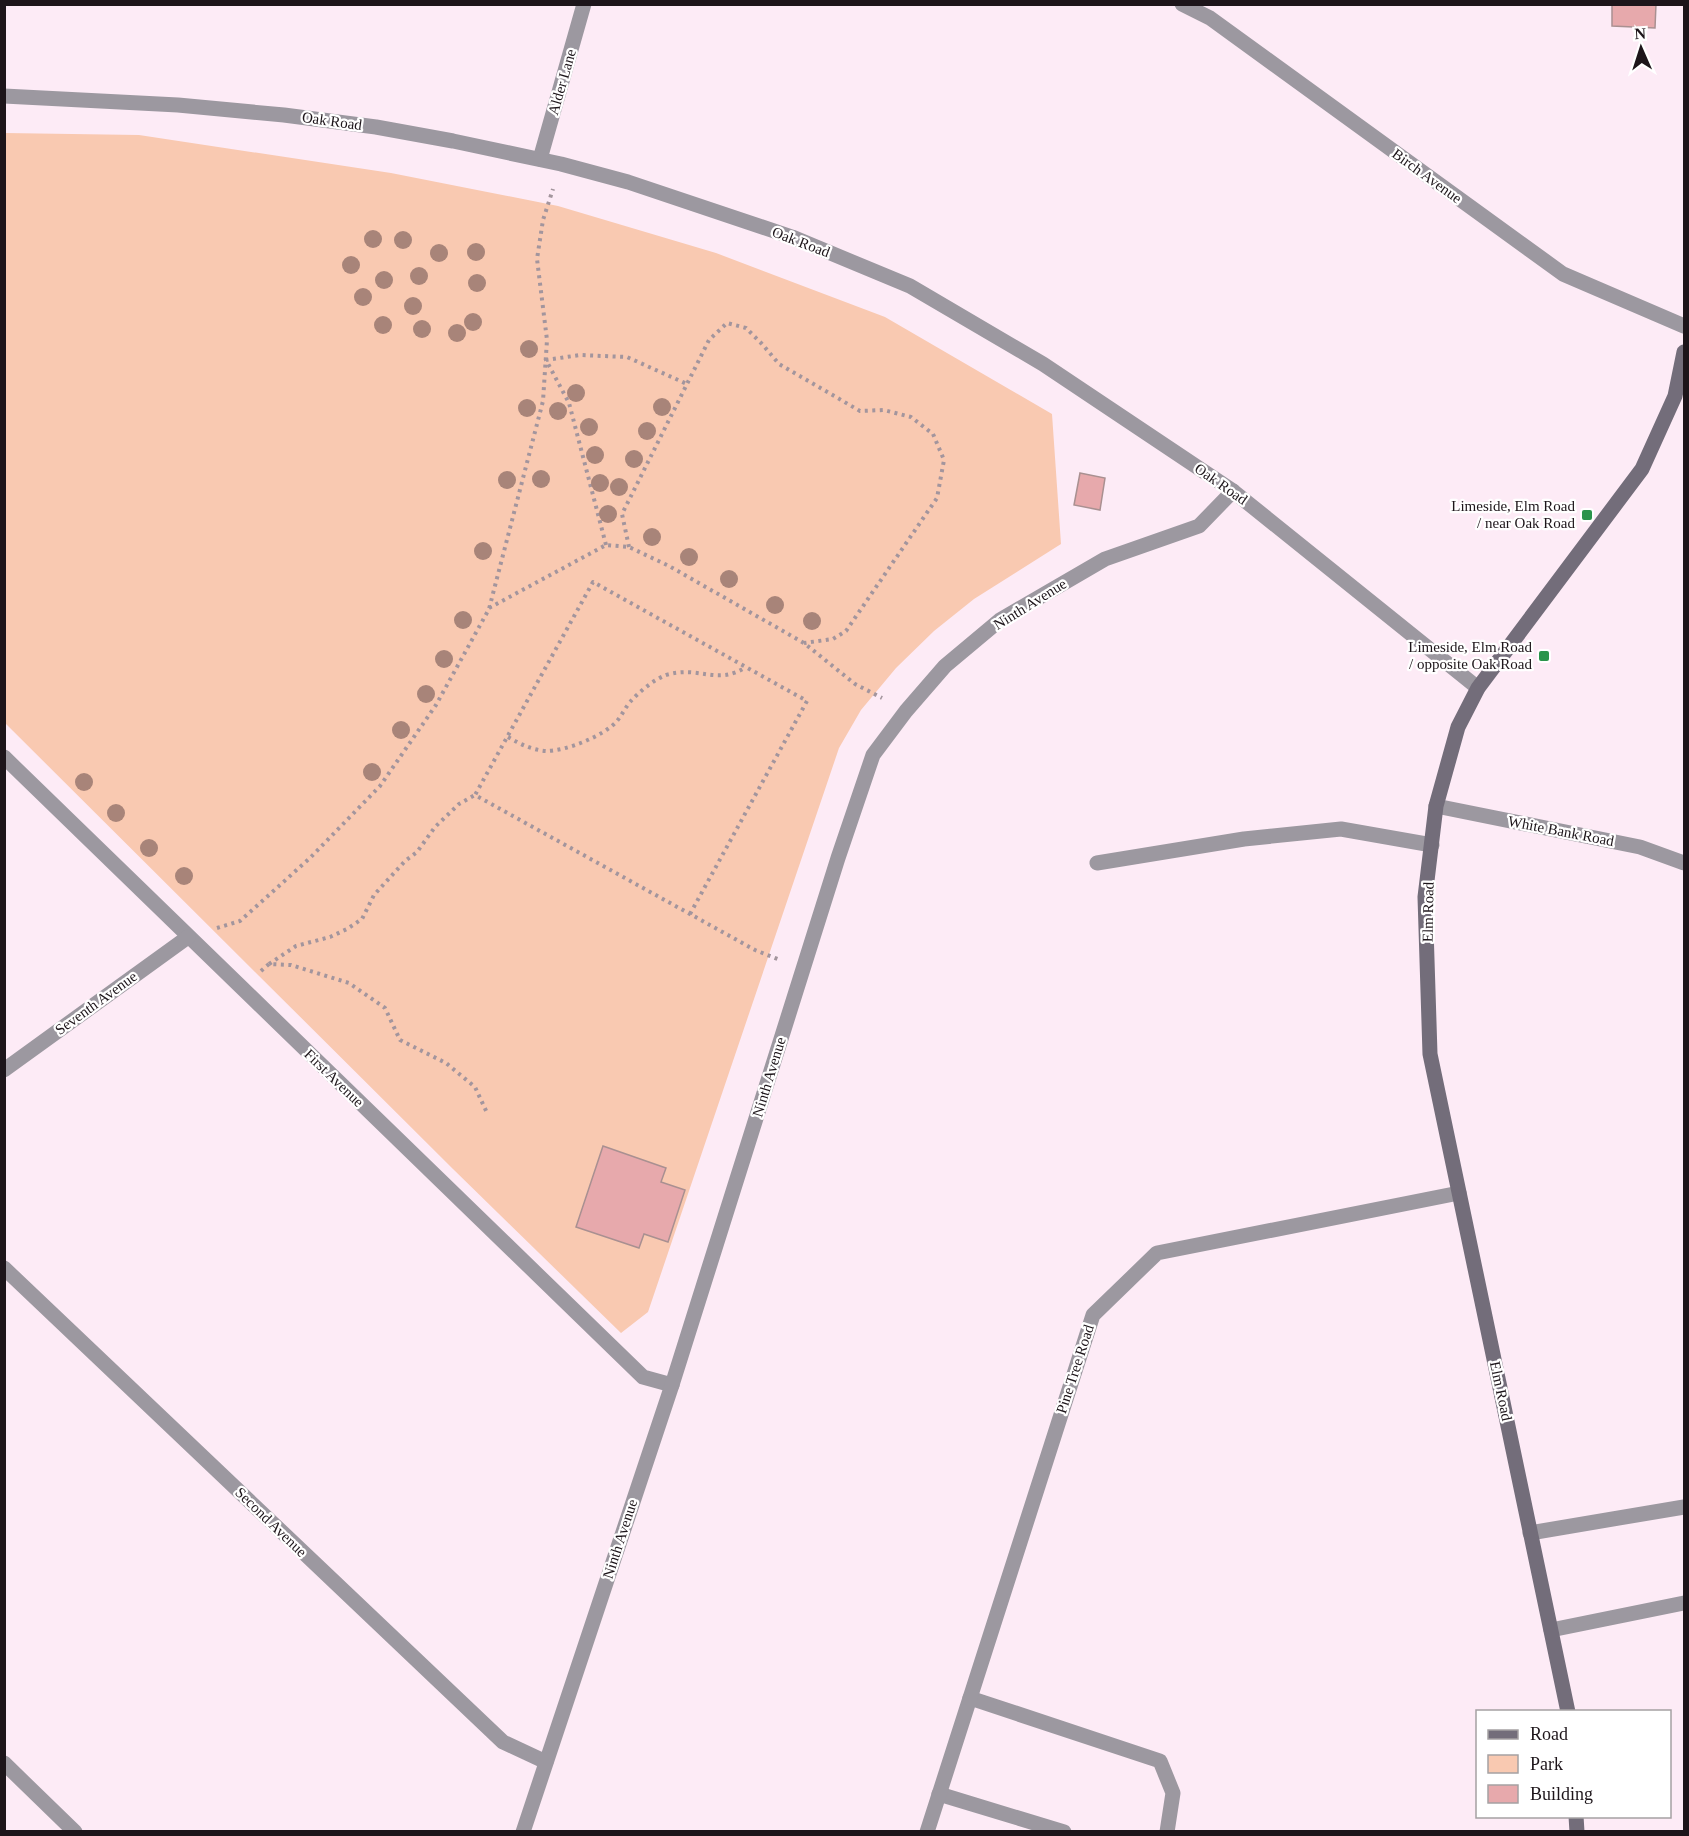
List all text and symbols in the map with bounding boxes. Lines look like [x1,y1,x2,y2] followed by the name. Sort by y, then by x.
[1611,18,1671,78] north arrow
[1634,25,1647,42] text: N
[545,47,579,117] street label: Alder Lane
[301,109,364,133] street label: Oak Road
[1389,145,1465,207] street label: Birch Avenue
[770,224,833,260] street label: Oak Road
[1192,460,1251,508] street label: Oak Road
[1451,498,1575,531] place label: Limeside, Elm Road / near Oak Road
[1580,508,1594,522] marker: Limeside, Elm Road / near Oak Road
[991,575,1070,633] street label: Ninth Avenue
[1408,639,1532,672] place label: Limeside, Elm Road / opposite Oak Road
[1537,649,1551,663] marker: Limeside, Elm Road / opposite Oak Road
[1507,813,1616,849] street label: White Bank Road
[1419,881,1437,942] street label: Elm Road
[52,968,140,1038] street label: Seventh Avenue
[749,1035,789,1119] street label: Ninth Avenue
[301,1046,367,1110] street label: First Avenue
[1053,1322,1097,1415] street label: Pine Tree Road
[1487,1360,1515,1423] street label: Elm Road
[232,1484,310,1560] street label: Second Avenue
[600,1497,640,1581] street label: Ninth Avenue
[1476,1710,1671,1818] legend
[1530,1724,1568,1744] text: Road
[1530,1754,1563,1774] text: Park
[1530,1784,1593,1804] text: Building

